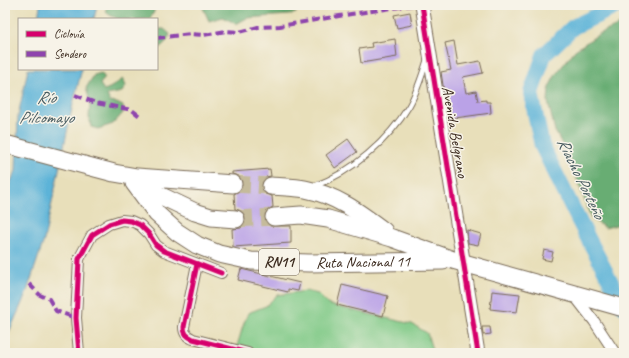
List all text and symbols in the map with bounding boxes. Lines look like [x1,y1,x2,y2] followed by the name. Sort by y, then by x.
[18,18,158,70] legend
[54,26,85,42] text: Ciclovía
[54,46,87,62] text: Sendero
[437,85,473,181] street label: Avenida Belgrano
[19,87,76,128] water label: Río Pilcomayo
[552,134,611,225] water label: Riacho Porteño
[259,249,299,275] road number: RN11
[316,251,411,273] street label: Ruta Nacional 11

